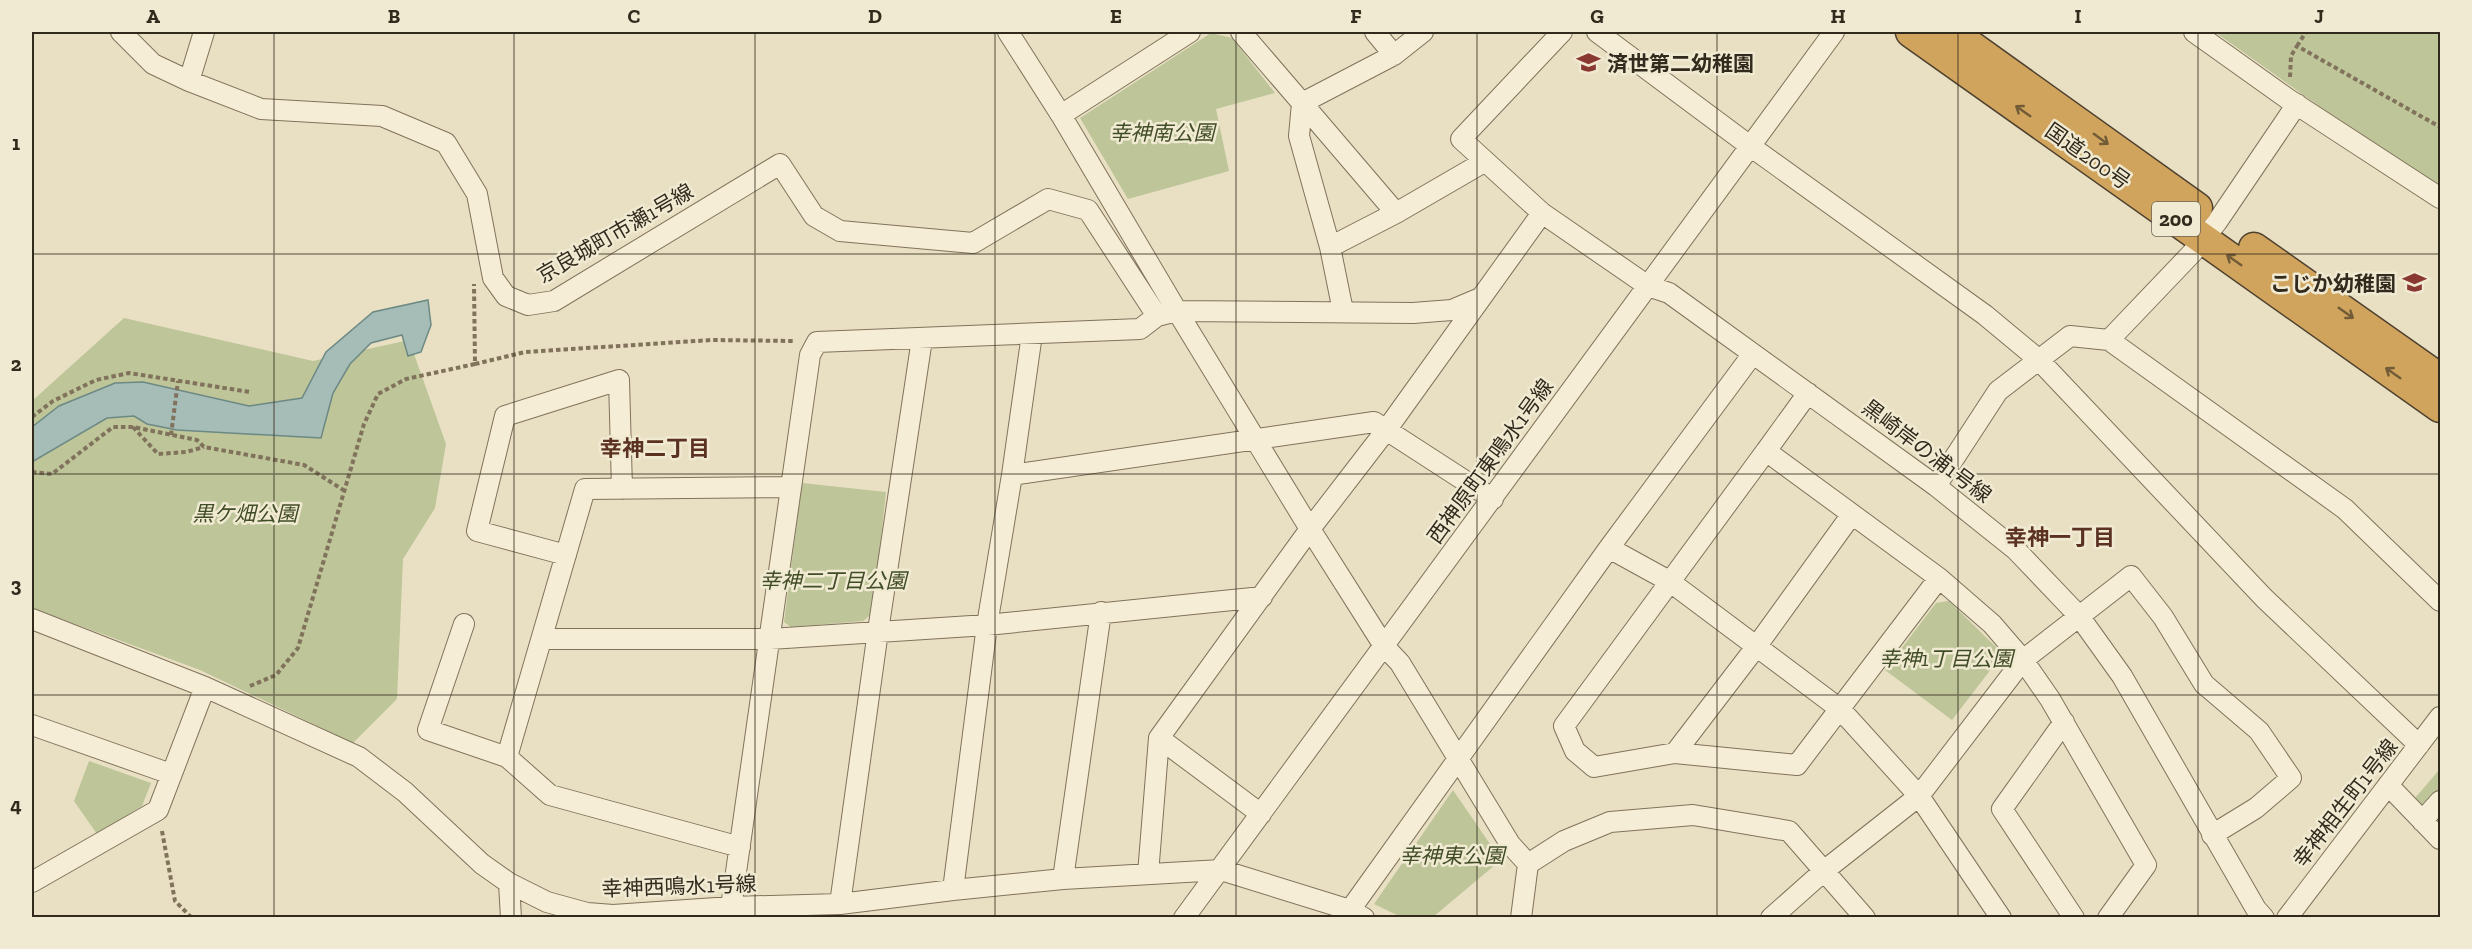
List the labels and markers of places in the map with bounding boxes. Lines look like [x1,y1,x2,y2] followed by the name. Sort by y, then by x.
[1576,50,1602,76] school or university icon: 済世第二幼稚園
[1607,51,1754,76] place label: 済世第二幼稚園
[2401,270,2427,296] school or university icon: こじか幼稚園
[2270,271,2396,296] place label: こじか幼稚園

